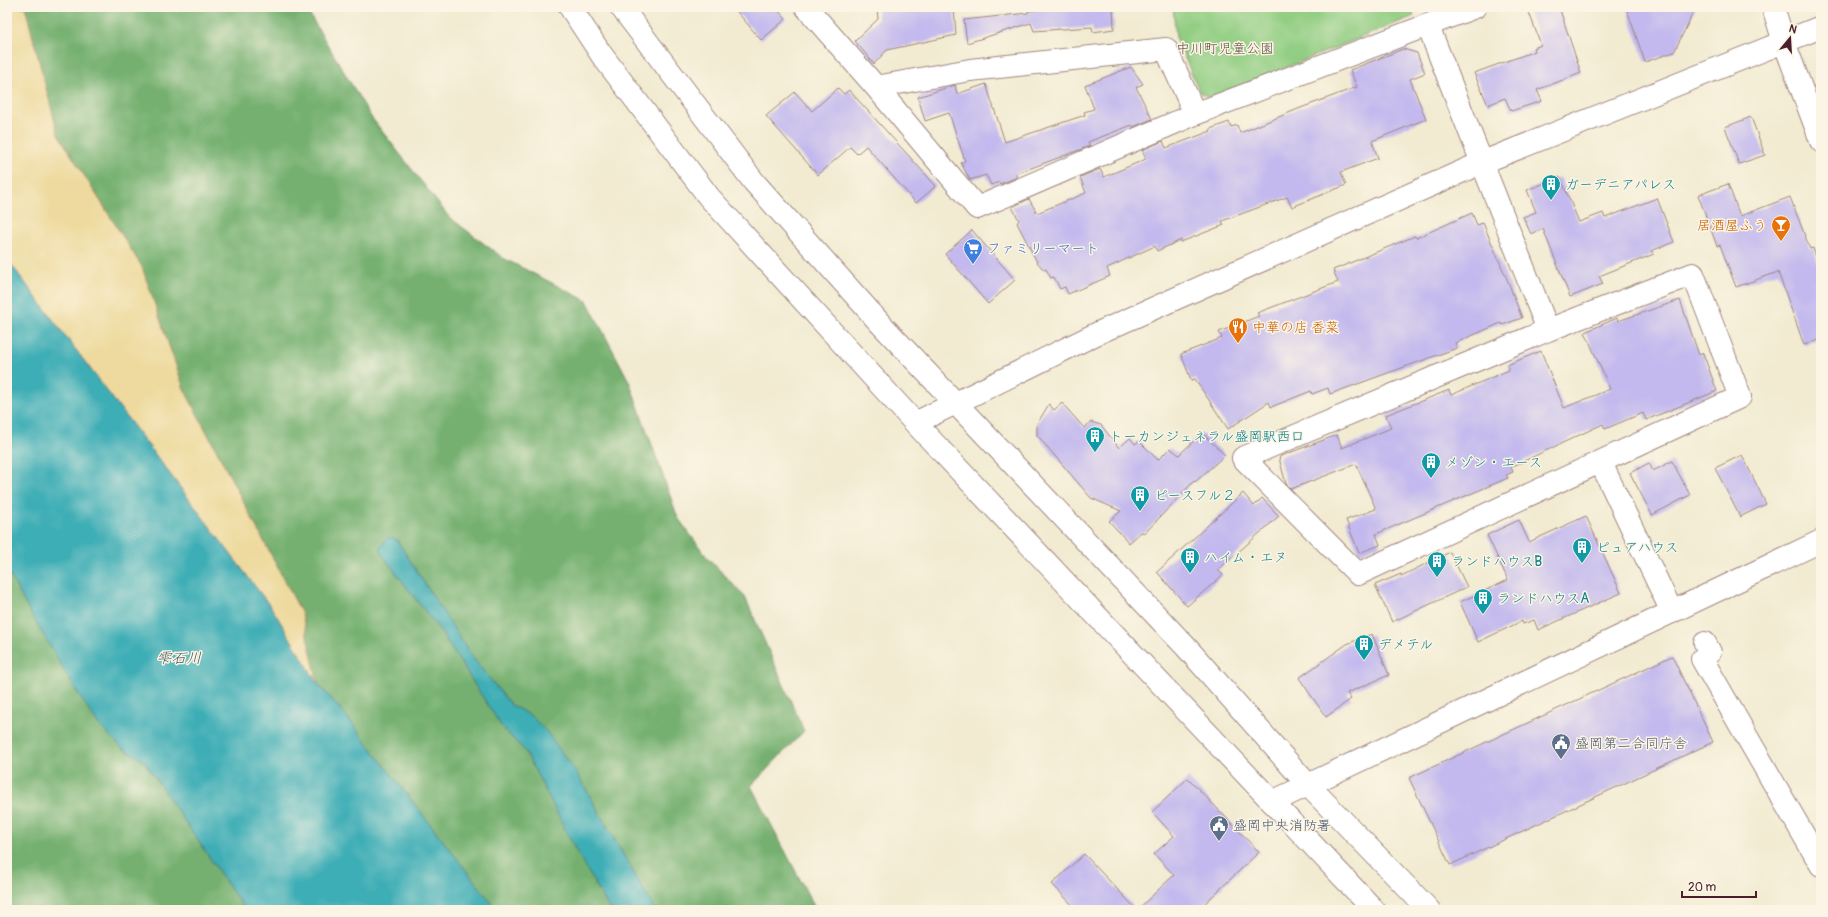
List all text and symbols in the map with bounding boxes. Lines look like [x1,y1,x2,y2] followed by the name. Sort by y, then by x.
[1770,18,1810,58] north arrow
[1787,22,1799,36] text: N
[1176,40,1274,57] park label: 中川町児童公園
[1540,173,1562,201] building icon: ガーデニアパレス
[1565,176,1676,193] place label: ガーデニアパレス
[1770,214,1792,242] bar icon: 居酒屋ふう
[1697,217,1767,234] place label: 居酒屋ふう
[962,237,984,265] supermarket icon: ファミリーマート
[987,240,1099,257] place label: ファミリーマート
[1227,316,1249,344] restaurant icon: 中華の店 香菜
[1252,319,1339,336] place label: 中華の店 香菜
[1084,425,1106,453] building icon: トーカンジェネラル盛岡駅西口
[1109,428,1304,445] place label: トーカンジェネラル盛岡駅西口
[1420,451,1442,479] building icon: メゾン・エース
[1445,454,1542,471] place label: メゾン・エース
[1129,484,1151,512] building icon: ピースフル２
[1154,487,1236,504] place label: ピースフル２
[1571,536,1593,564] building icon: ピュアハウス
[1596,539,1679,556] place label: ピュアハウス
[1179,546,1201,574] building icon: ハイム・エヌ
[1204,549,1287,566] place label: ハイム・エヌ
[1426,550,1448,578] building icon: ランドハウスB
[1451,553,1542,570] place label: ランドハウスB
[1472,587,1494,615] building icon: ランドハウスA
[1497,590,1589,607] place label: ランドハウスA
[1353,633,1375,661] building icon: デメテル
[1378,636,1433,653] place label: デメテル
[156,649,202,668] water label: 雫石川
[1550,732,1572,760] public building icon: 盛岡第二合同庁舎
[1575,735,1687,752] place label: 盛岡第二合同庁舎
[1208,814,1230,842] public building icon: 盛岡中央消防署
[1233,817,1331,834] place label: 盛岡中央消防署
[1682,873,1756,899] scale bar
[1688,880,1717,895] text: 20 m

